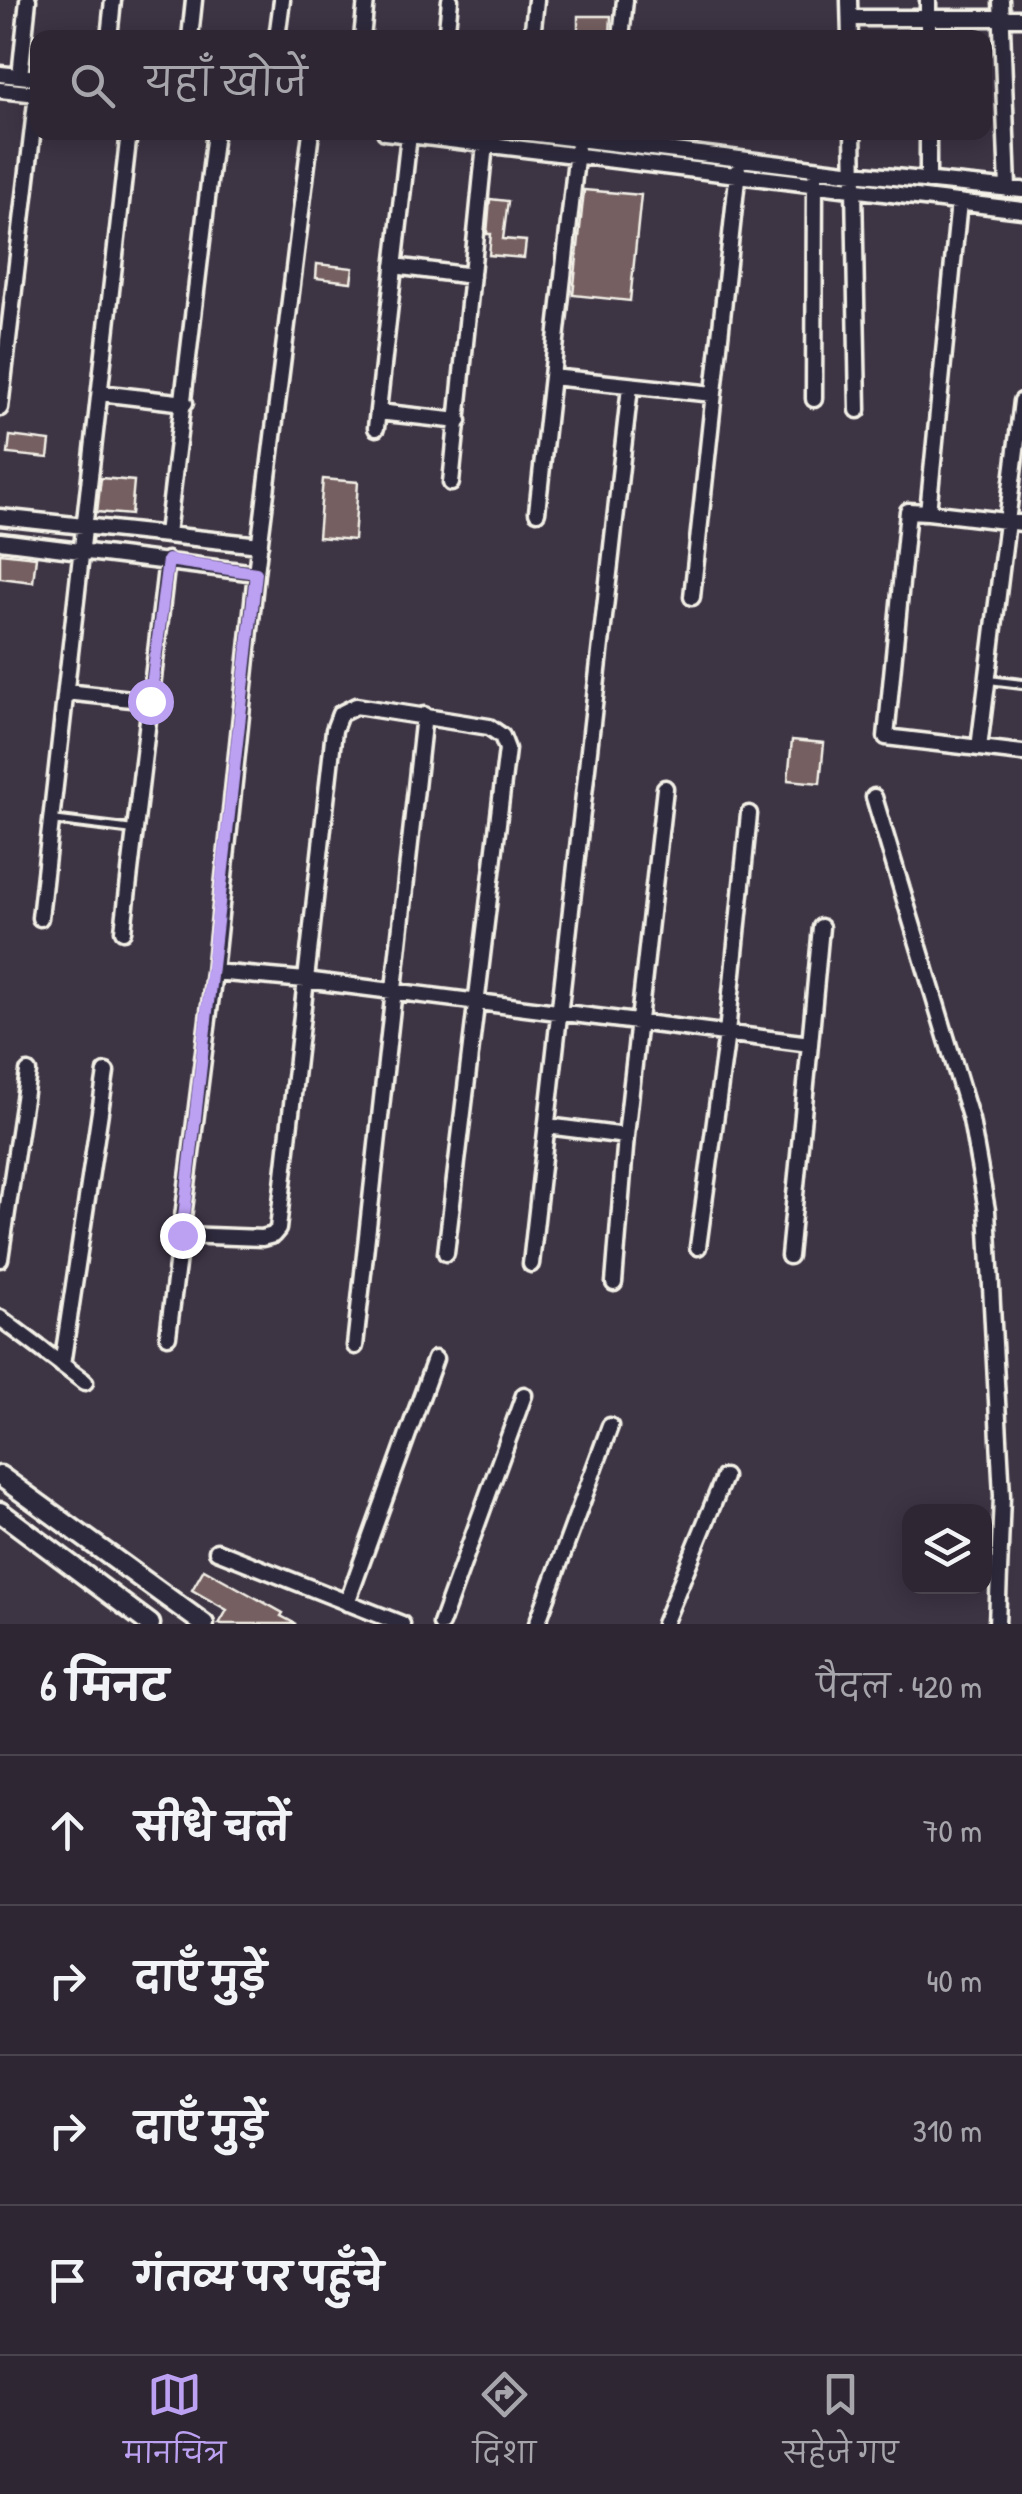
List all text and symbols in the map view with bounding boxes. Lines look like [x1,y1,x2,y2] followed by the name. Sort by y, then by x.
[30,30,992,140] search box
[145,55,307,107] text: यहाँ खोजें
[65,58,120,113] icon: search
[128,679,174,725] route start
[160,1213,206,1259] route end
[902,1504,992,1594] map controls
[902,1504,992,1594] button: layers
[40,1656,168,1713] text: 6 मिनट
[816,1665,982,1708] text: पैदल · 420 m
[135,1800,290,1852] text: सीधे चलें
[40,1803,95,1858] icon: ahead
[923,1809,982,1852] text: 70 m
[135,1950,266,2002] text: दाएँ मुड़ें
[40,1953,95,2008] icon: right
[927,1959,982,2002] text: 40 m
[135,2100,266,2152] text: दाएँ मुड़ें
[40,2103,95,2158] icon: right
[913,2109,982,2152] text: 310 m
[135,2250,383,2302] text: गंतव्य पर पहुँचे
[40,2253,95,2308] icon: arrive
[123,2367,226,2484] tab: मानचित्र
[473,2367,536,2484] tab: दिशा
[783,2367,899,2484] tab: सहेजे गए

